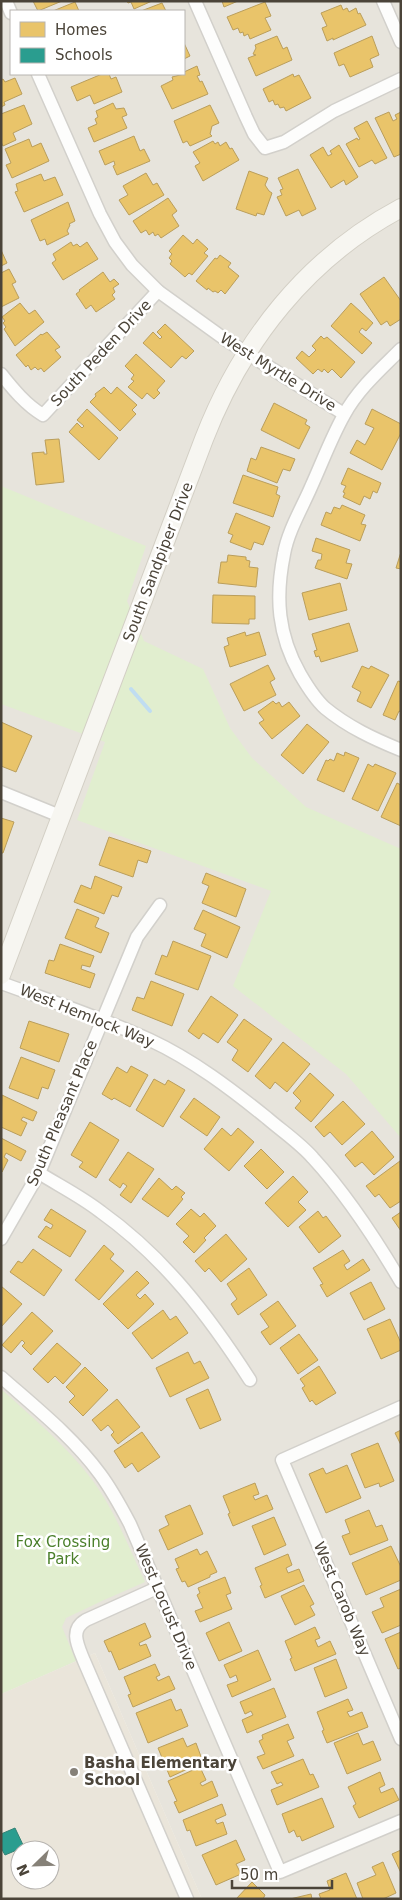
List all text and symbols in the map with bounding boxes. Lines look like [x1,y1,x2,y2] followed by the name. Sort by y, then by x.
[10,10,185,75] legend
[55,21,107,39] text: Homes
[55,46,113,64] text: Schools
[47,296,155,410] street label: South Peden Drive
[217,329,339,415] street label: West Myrtle Drive
[119,480,197,644] street label: South Sandpiper Drive
[17,981,157,1051] street label: West Hemlock Way
[23,1037,101,1189] street label: South Pleasant Place
[16,1533,110,1568] park label: Fox Crossing Park
[310,1539,374,1659] street label: West Carob Way
[131,1541,201,1673] street label: West Locust Drive
[84,1754,237,1789] place label: Basha Elementary School
[68,1766,80,1778] marker: Basha Elementary School
[10,1840,60,1890] north arrow
[232,1858,332,1890] scale bar
[13,1862,33,1879] text: N
[240,1866,278,1884] text: 50 m

